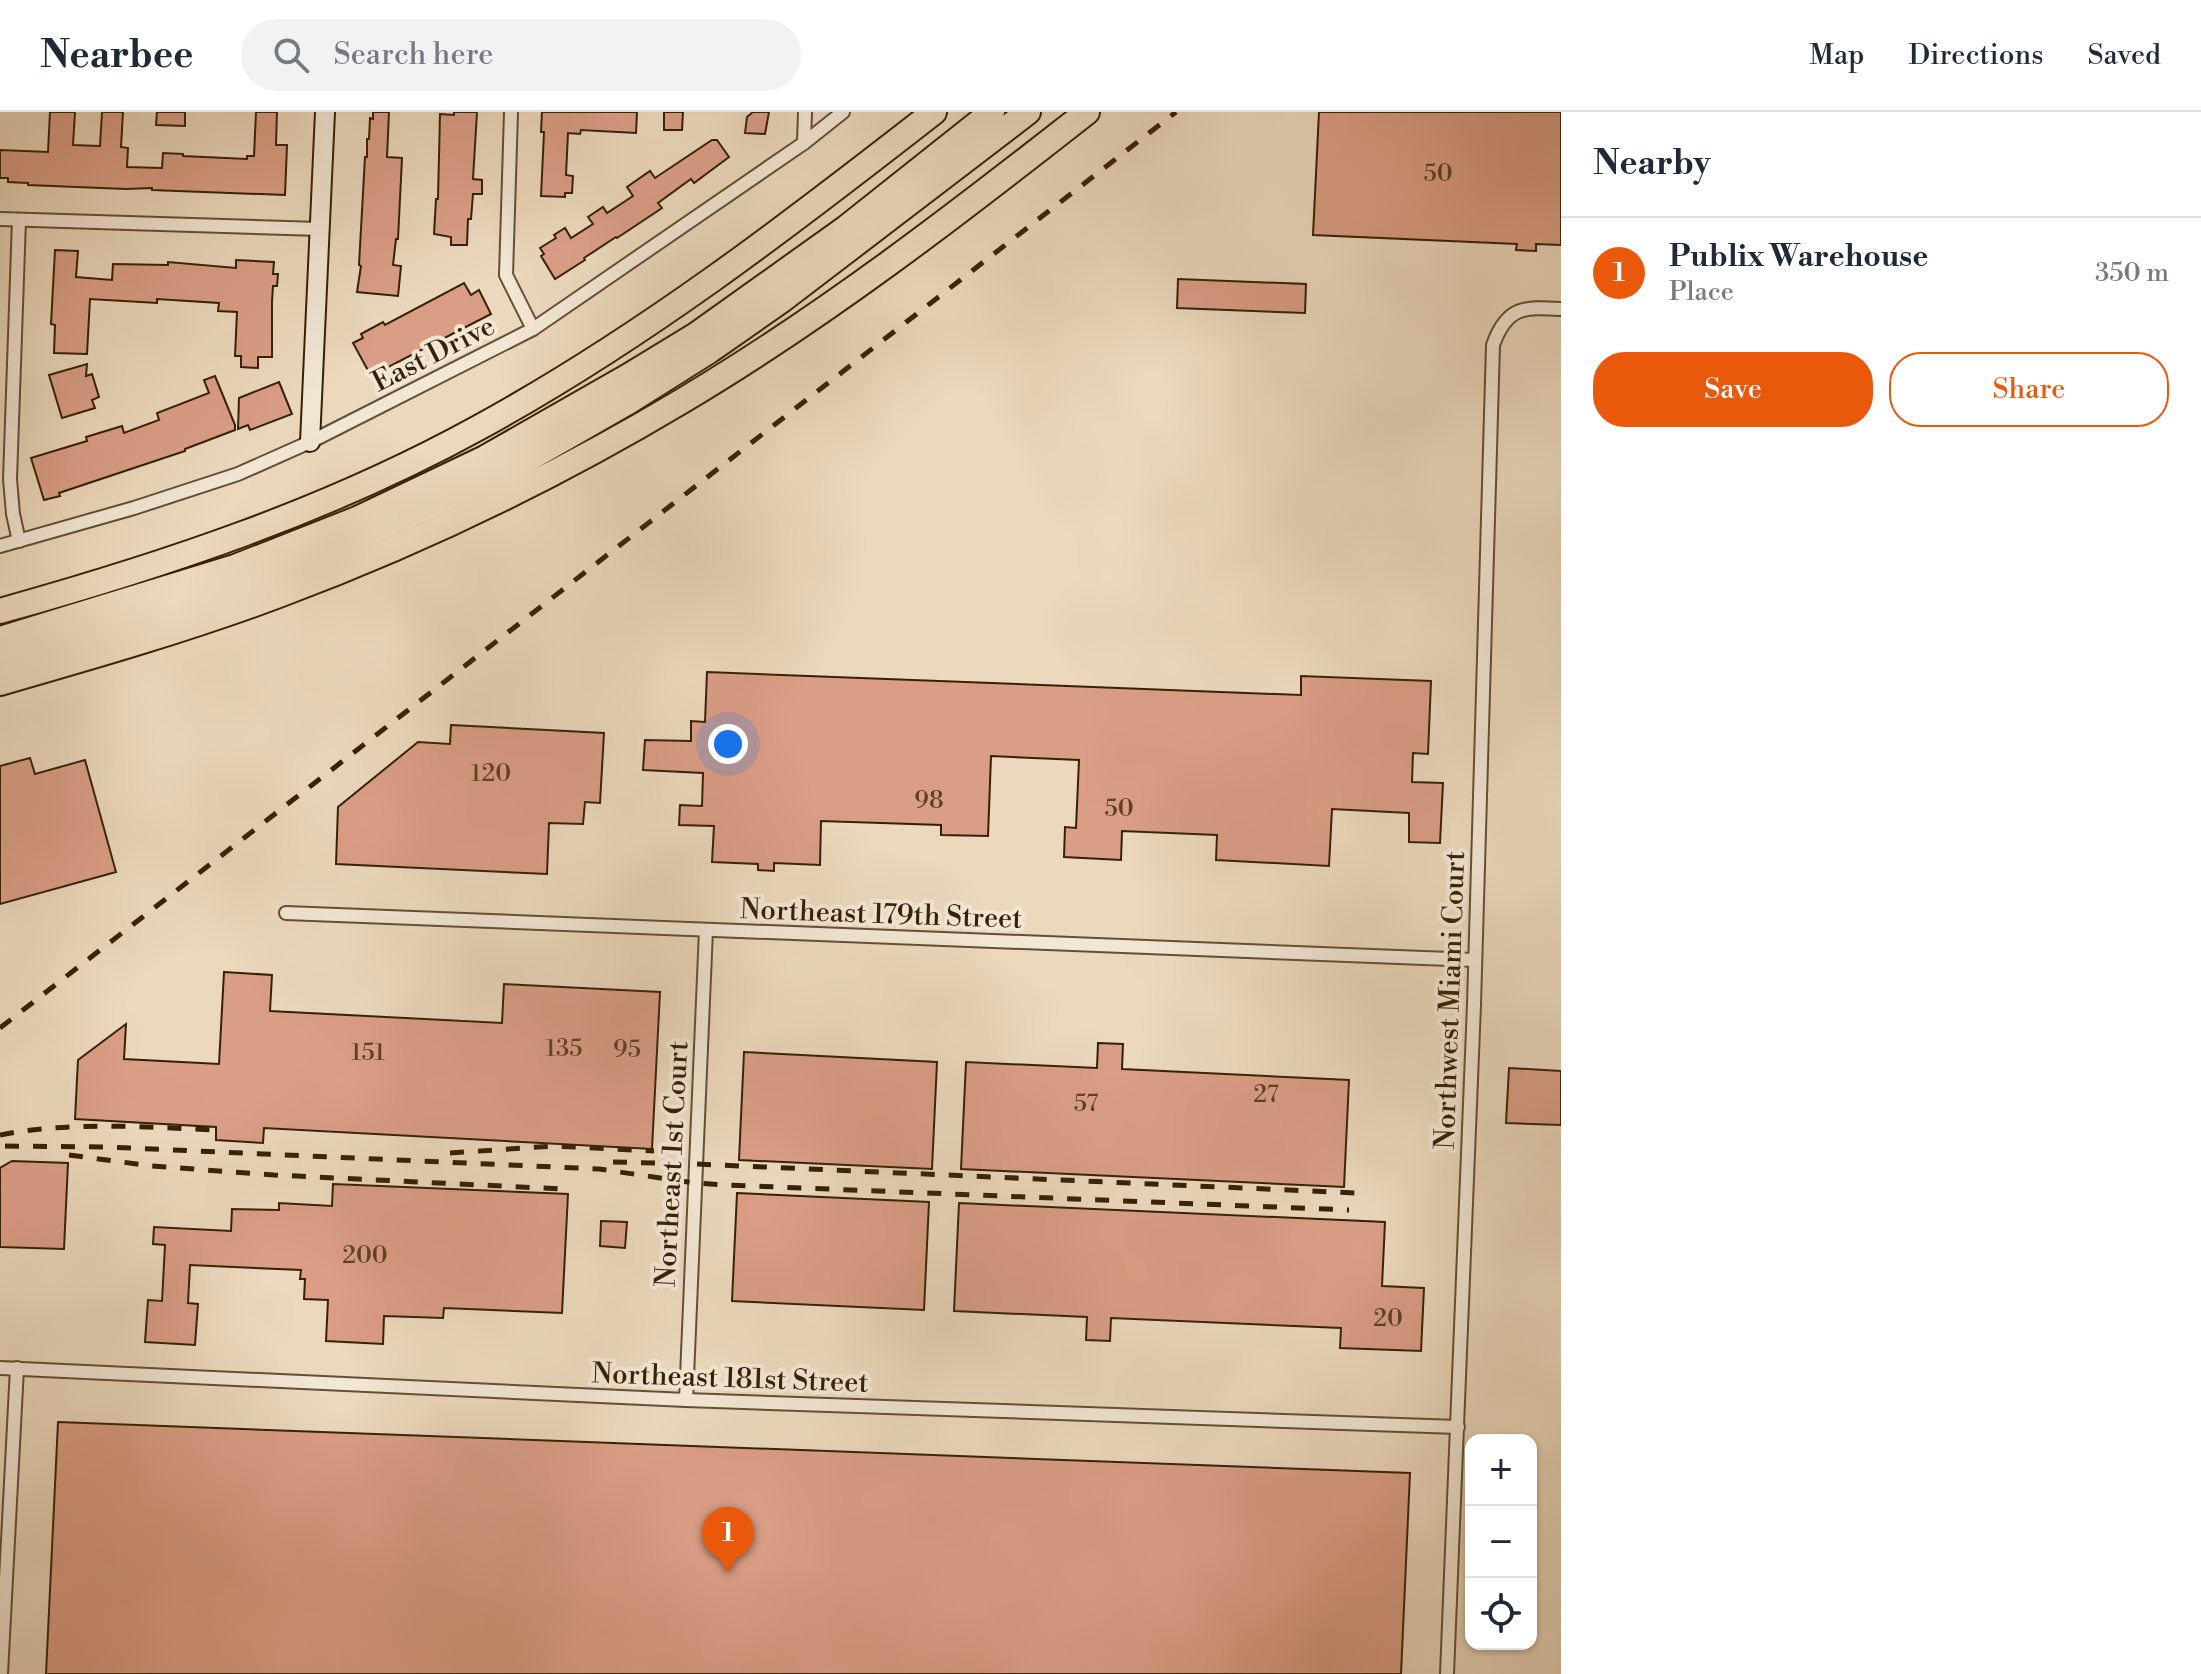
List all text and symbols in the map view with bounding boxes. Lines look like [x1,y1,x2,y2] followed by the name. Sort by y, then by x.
[241,19,801,91] search box
[40,32,193,79] text: Nearbee
[269,33,313,77] icon: search
[333,36,494,74] text: Search here
[1809,38,1864,73] text: Map
[1908,38,2043,73] text: Directions
[2087,38,2161,73] text: Saved
[1593,143,1711,185] text: Nearby
[1423,159,1453,189] house number: 50
[1669,238,1928,276] text: Publix Warehouse
[1613,257,1625,289] text: 1
[2095,257,2169,289] text: 350 m
[1669,276,1734,308] text: Place
[366,309,501,400] street label: East Drive
[1593,352,1873,427] button: Save
[1889,352,2169,427] button: Share
[708,724,748,764] your location
[471,759,511,789] house number: 120
[914,786,944,816] house number: 98
[1104,794,1134,824] house number: 50
[1428,850,1473,1150] street label: Northwest Miami Court
[739,892,1023,937] street label: Northeast 179th Street
[546,1034,582,1064] house number: 135
[613,1035,641,1065] house number: 95
[351,1038,386,1068] house number: 151
[649,1040,696,1288] street label: Northeast 1st Court
[1253,1080,1279,1110] house number: 27
[1074,1089,1098,1119] house number: 57
[342,1241,388,1271] house number: 200
[1373,1304,1403,1334] house number: 20
[591,1356,869,1401] street label: Northeast 181st Street
[1465,1434,1537,1650] map controls
[1465,1434,1537,1506] button: +
[1465,1506,1537,1578] button: −
[702,1507,754,1573] pin: 1
[1465,1578,1537,1650] button: locate

